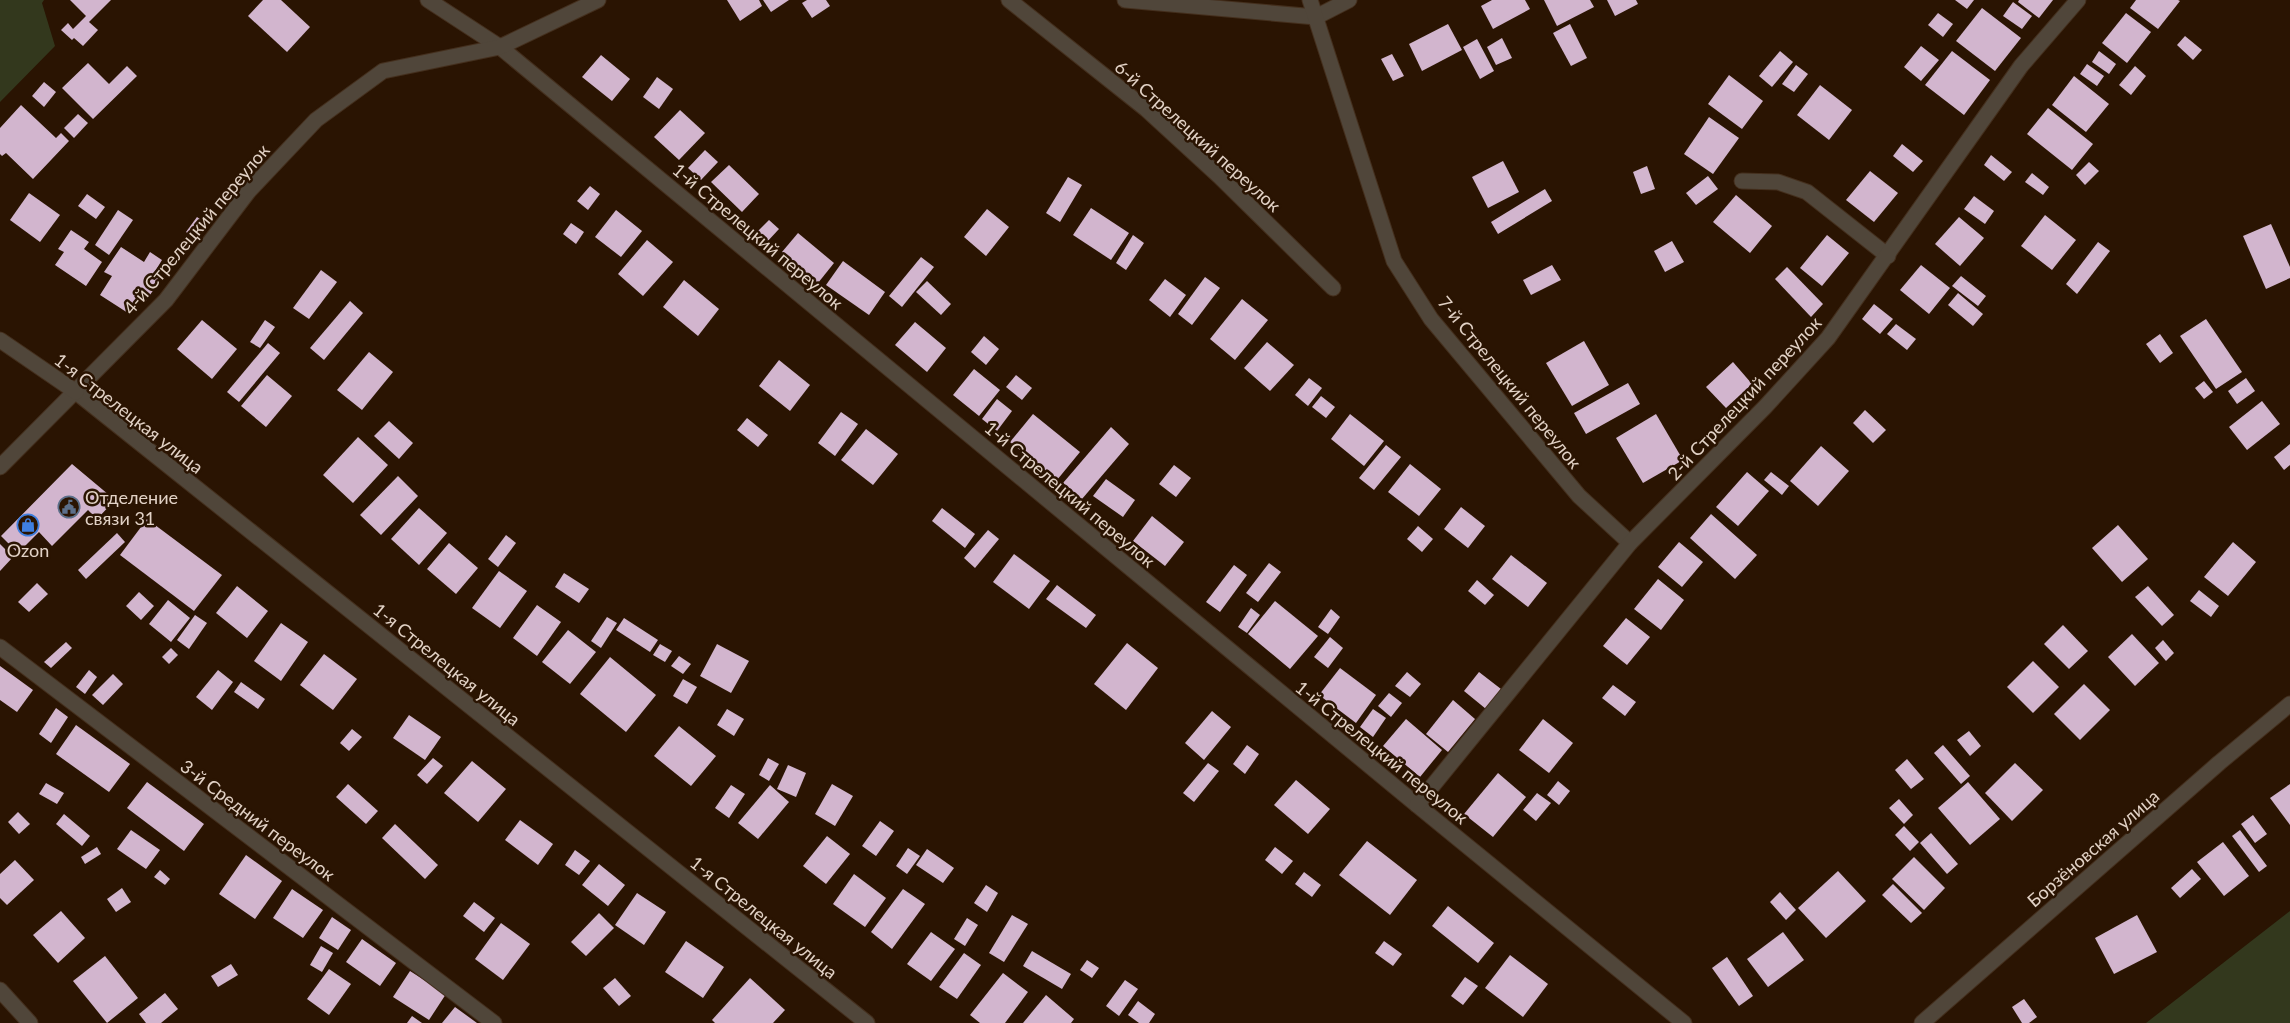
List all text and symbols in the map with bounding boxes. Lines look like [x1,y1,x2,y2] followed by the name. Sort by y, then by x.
[1111,56,1286,217] street label: 6-й Стрелецкий переулок
[118,139,274,319] street label: 4-й Стрелецкий переулок
[668,158,848,314] street label: 1-й Стрелецкий переулок
[1434,291,1587,473] street label: 7-й Стрелецкий переулок
[1662,311,1826,484] street label: 2-й Стрелецкий переулок
[50,348,208,478] street label: 1-я Стрелецкая улица
[980,416,1160,572] street label: 1-й Стрелецкий переулок
[85,486,178,529] place label: Отделение связи 31
[57,495,81,519] public building icon: Отделение связи 31
[16,513,40,537] shop icon: Ozon
[7,539,49,561] place label: Ozon
[369,598,525,730] street label: 1-я Стрелецкая улица
[1291,676,1473,829] street label: 1-й Стрелецкий переулок
[176,755,340,886] street label: 3-й Средний переулок
[2023,785,2163,911] street label: Борзёновская улица
[686,851,842,983] street label: 1-я Стрелецкая улица

